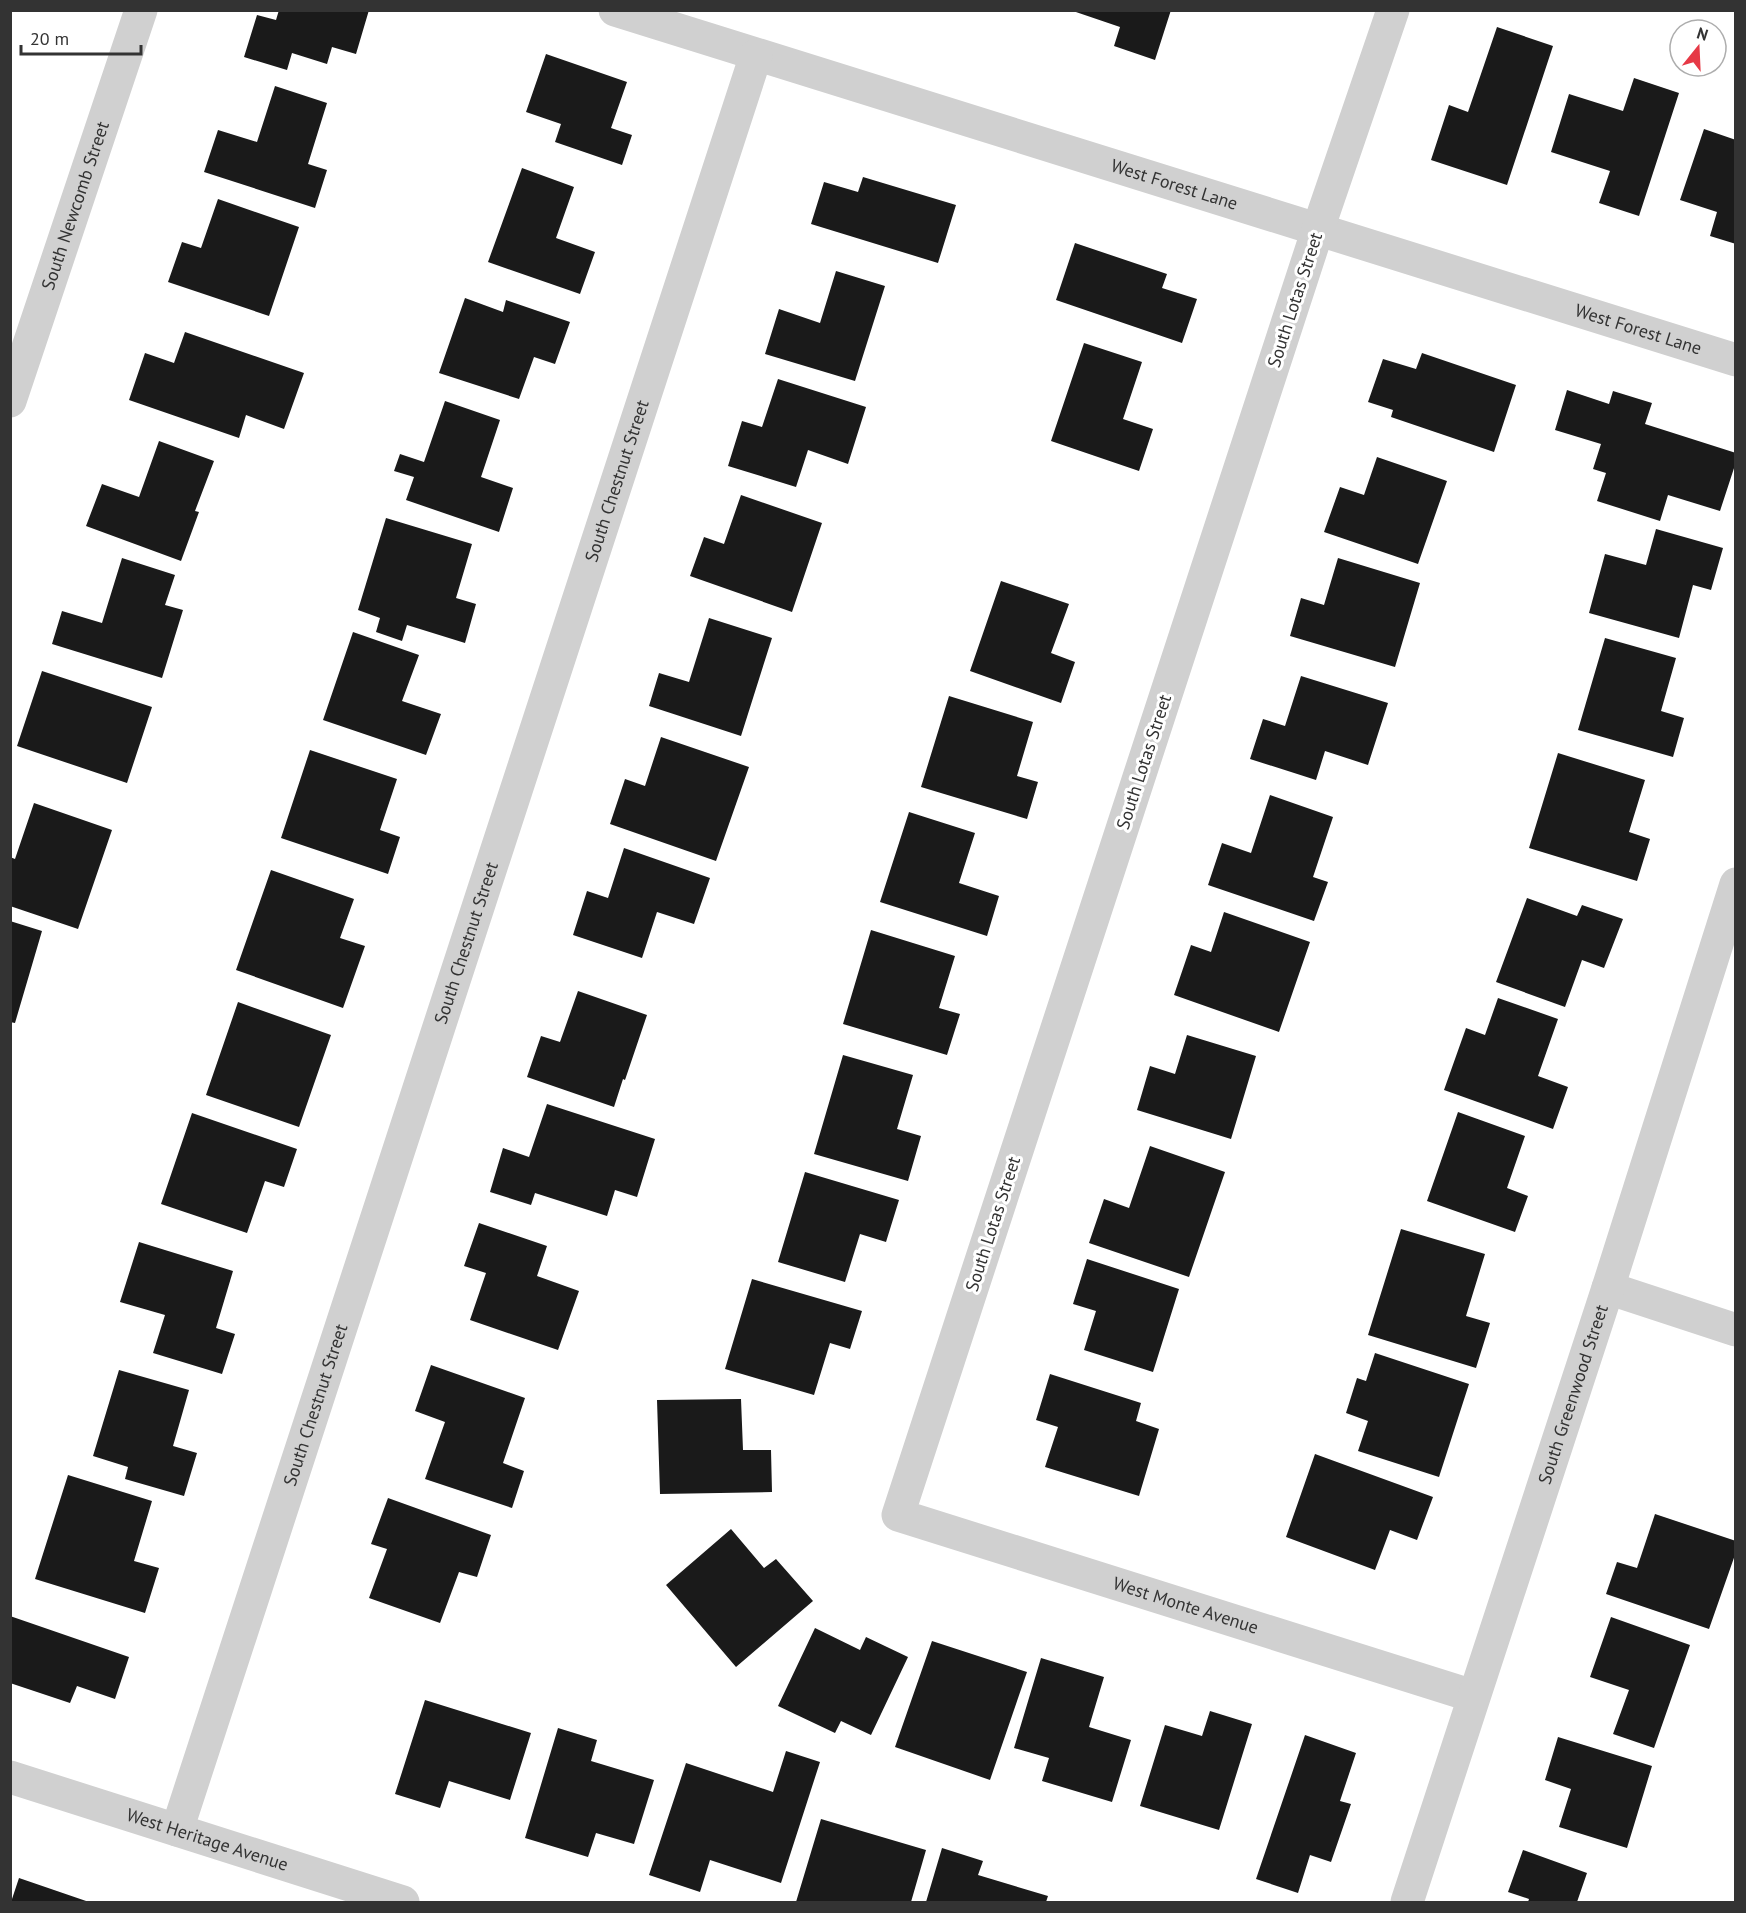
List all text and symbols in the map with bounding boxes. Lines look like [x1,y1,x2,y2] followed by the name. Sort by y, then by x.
[21,18,141,56] scale bar
[1668,18,1728,78] north arrow
[1695,23,1711,45] text: N
[30,27,69,50] text: 20 m
[36,118,114,293] street label: South Newcomb Street
[1108,154,1241,215] street label: West Forest Lane
[1262,229,1327,370] street label: South Lotas Street
[1572,298,1705,360] street label: West Forest Lane
[579,397,654,565] street label: South Chestnut Street
[1111,691,1176,832] street label: South Lotas Street
[429,859,503,1027] street label: South Chestnut Street
[960,1153,1025,1294] street label: South Lotas Street
[1533,1302,1613,1487] street label: South Greenwood Street
[278,1321,352,1489] street label: South Chestnut Street
[1110,1571,1261,1639] street label: West Monte Avenue
[124,1803,291,1876] street label: West Heritage Avenue

